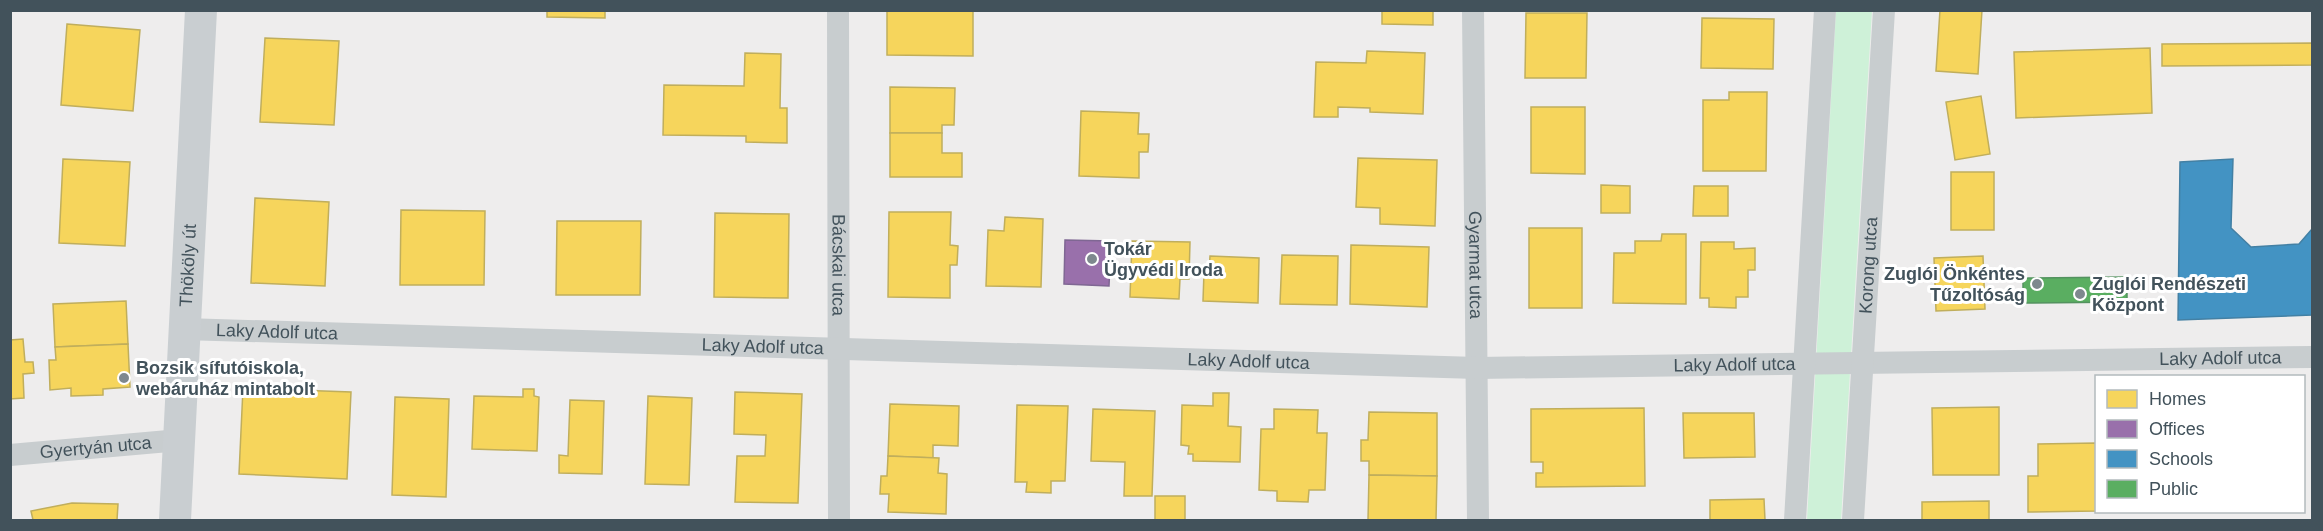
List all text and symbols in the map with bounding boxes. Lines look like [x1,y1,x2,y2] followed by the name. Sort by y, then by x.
[1465,211,1486,320] street label: Gyarmat utca
[828,214,849,317] street label: Bácskai utca
[1856,215,1881,315] street label: Korong utca
[176,223,200,307] street label: Thököly út
[1104,239,1224,280] place label: Tokár Ügyvédi Iroda
[1085,252,1099,266] marker: Tokár Ügyvédi Iroda
[1884,264,2025,305] place label: Zuglói Önkéntes Tűzoltóság
[2092,274,2246,315] place label: Zuglói Rendészeti Központ
[2030,277,2044,291] marker: Zuglói Önkéntes Tűzoltóság
[2073,287,2087,301] marker: Zuglói Rendészeti Központ
[216,320,339,344] street label: Laky Adolf utca
[701,335,825,358] street label: Laky Adolf utca
[2159,347,2283,369] street label: Laky Adolf utca
[1187,349,1311,373] street label: Laky Adolf utca
[1673,354,1797,375] street label: Laky Adolf utca
[135,358,315,399] place label: Bozsik sífutóiskola, webáruház mintabolt
[117,371,131,385] marker: Bozsik sífutóiskola, webáruház mintabolt
[2095,375,2305,513] legend
[2149,389,2206,409] text: Homes
[2149,419,2205,439] text: Offices
[39,432,153,462] street label: Gyertyán utca
[2149,449,2213,469] text: Schools
[2149,479,2198,499] text: Public

